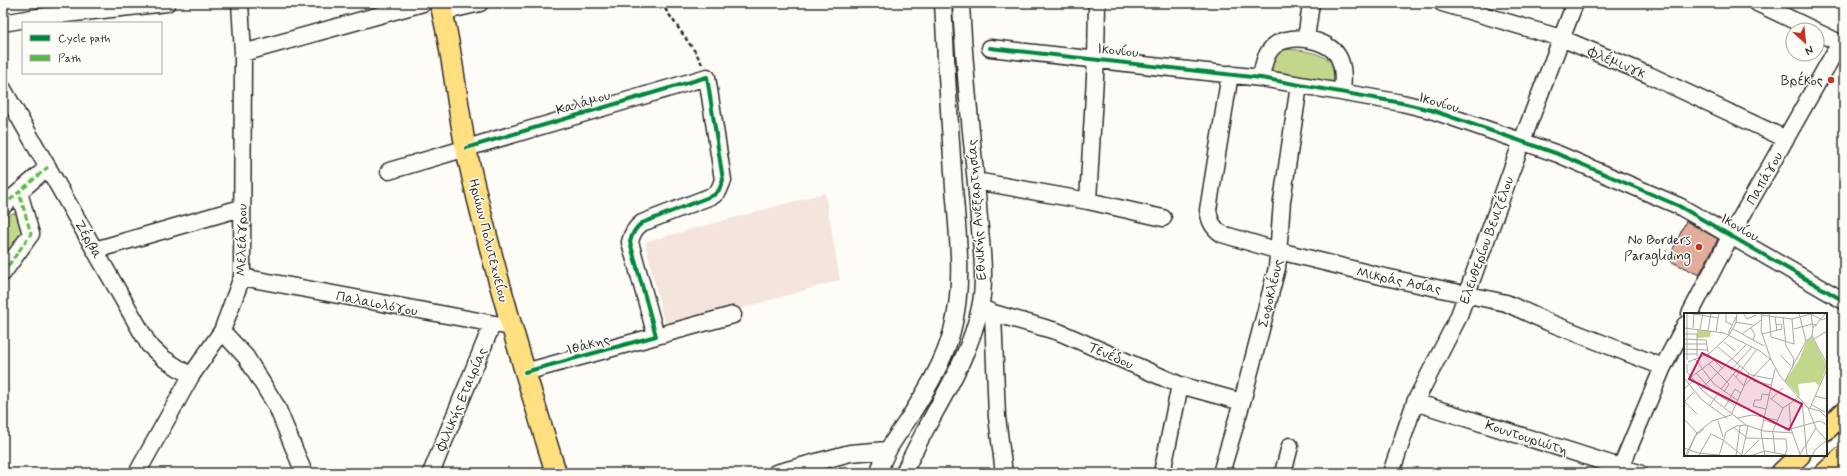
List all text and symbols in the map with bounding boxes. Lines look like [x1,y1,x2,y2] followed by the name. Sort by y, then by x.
[22,22,162,74] legend
[1785,22,1825,62] north arrow
[58,31,110,47] text: Cycle path
[1096,40,1139,62] street label: Ικονίου
[1584,41,1649,83] street label: Φλέμινγκ
[1803,42,1816,58] text: N
[58,51,81,67] text: Path
[1781,71,1823,90] place label: Βρέκος
[1826,75,1836,85] marker: Βρέκος
[554,87,613,119] street label: Καλάμου
[1416,89,1461,117] street label: Ικονίου
[963,139,991,281] street label: Εθνικής Ανεξαρτησίας
[1742,149,1787,208] street label: Παπάγου
[1455,174,1518,306] street label: Ελευθερίου Βενιζέλου
[464,176,512,304] street label: Ηρώων Πολυτεχνείου
[232,204,252,276] street label: Μελεάγρου
[1717,210,1762,246] street label: Ικονίου
[70,216,107,262] street label: Ζέρβα
[1624,231,1691,266] place label: No Borders Paragliding
[1694,242,1704,252] marker: No Borders Paragliding
[1253,257,1288,329] street label: Σοφοκλέους
[1355,263,1443,299] street label: Μικράς Ασίας
[335,287,419,321] street label: Παλαιολόγου
[1684,313,1827,456] inset map
[565,331,612,359] street label: Ιθάκης
[1085,337,1136,374] street label: Τενέδου
[432,345,492,455] street label: Φιλικής Εταιρίας
[1483,416,1570,460] street label: Κουντουριώτη

